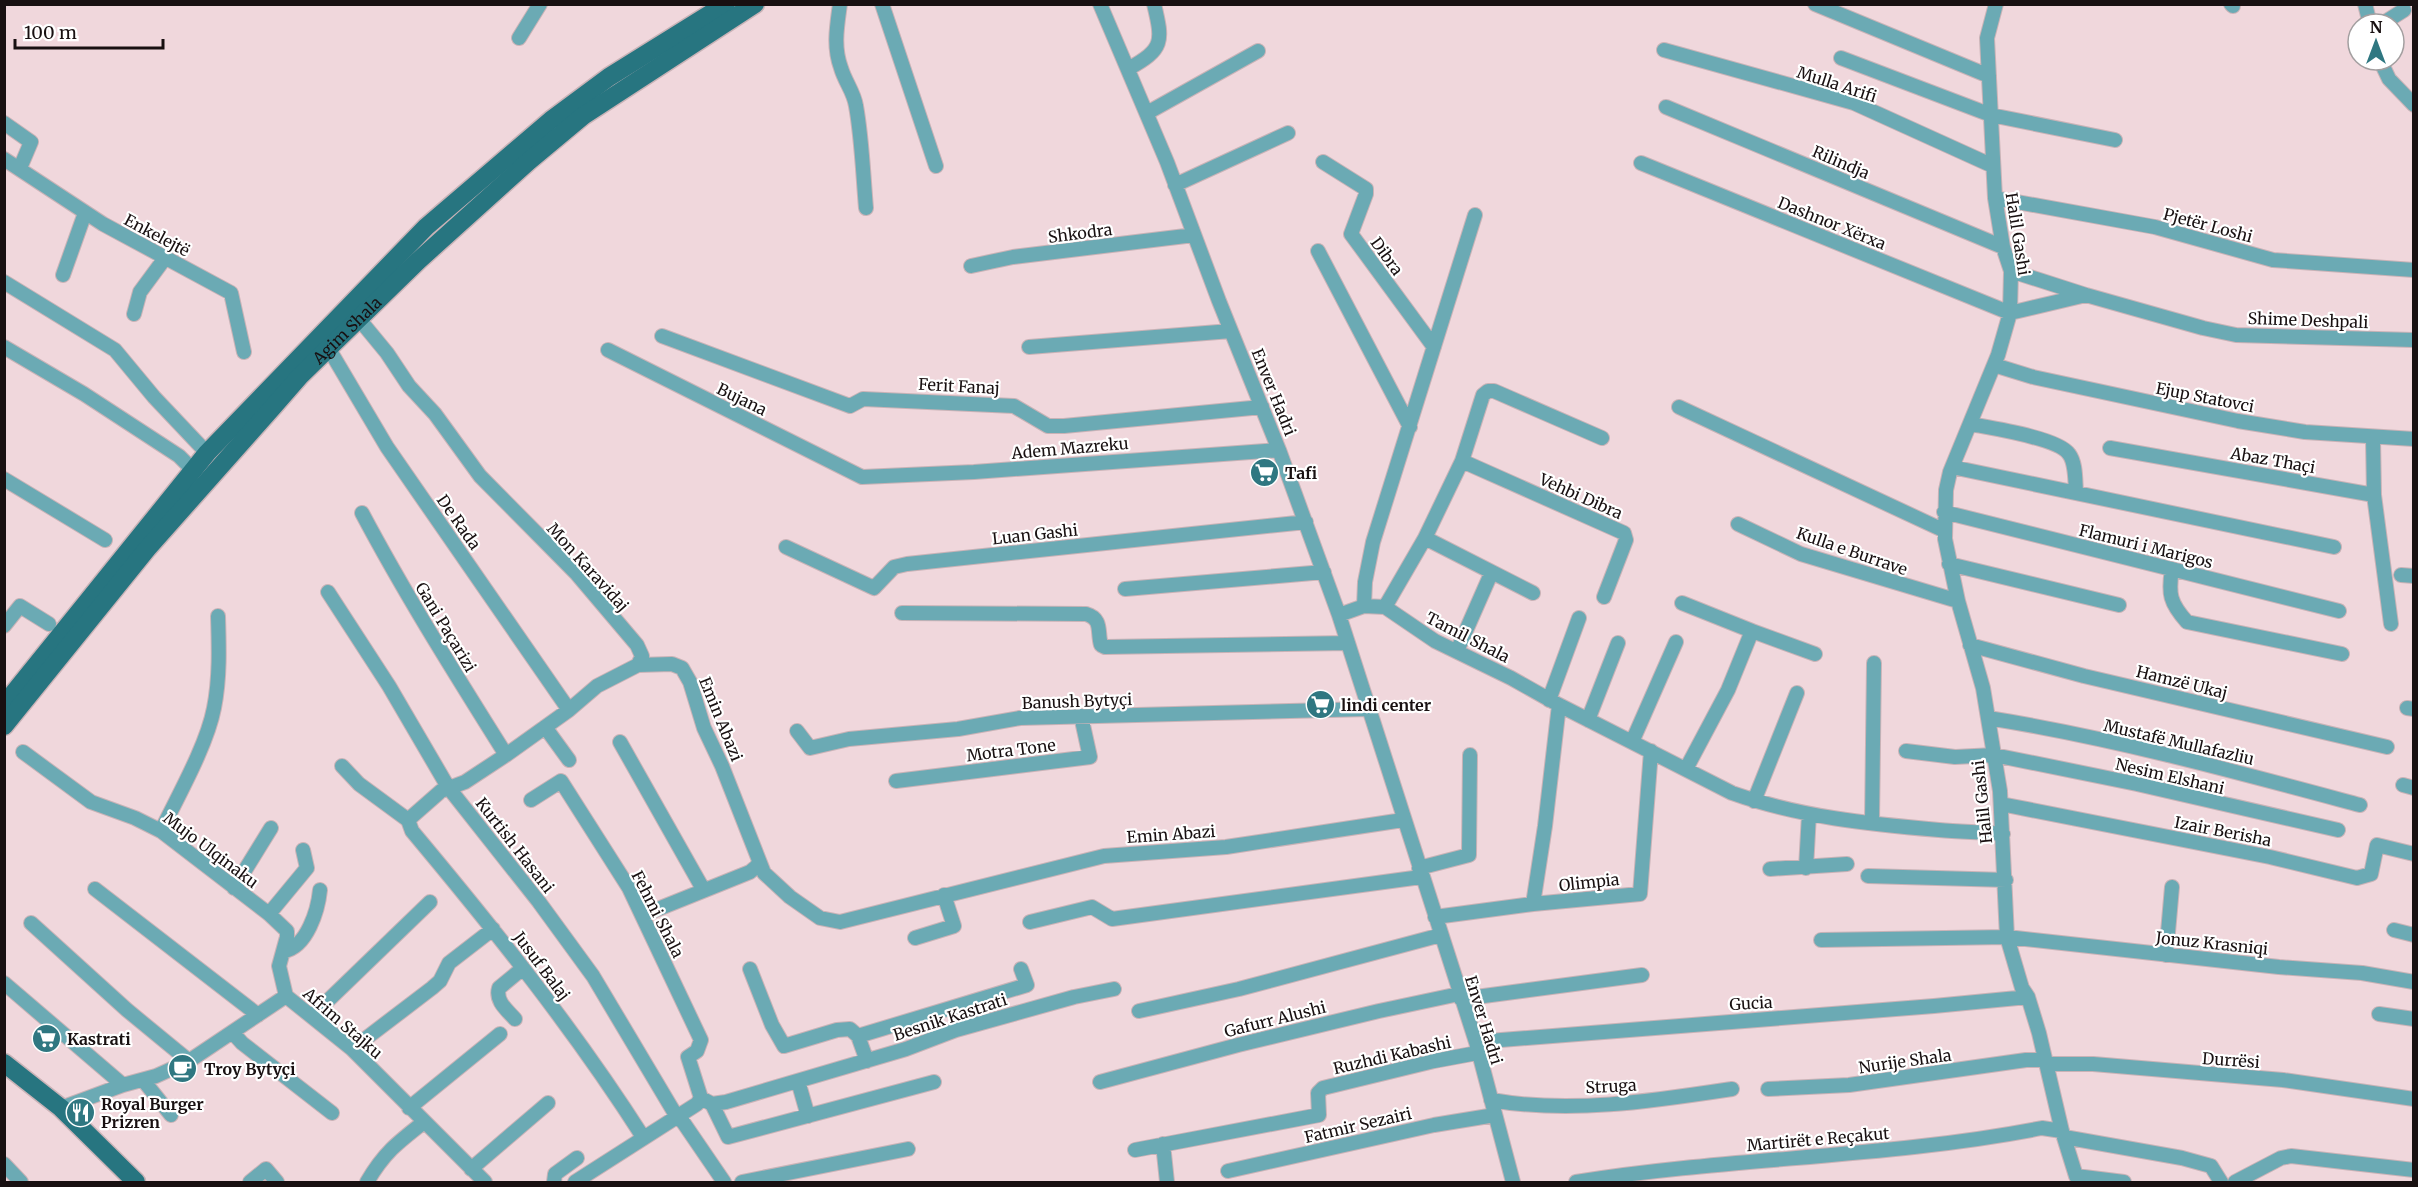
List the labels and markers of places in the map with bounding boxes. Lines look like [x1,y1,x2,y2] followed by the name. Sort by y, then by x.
[1248,457,1280,489] supermarket icon: Tafi
[1285,463,1317,483] place label: Tafi
[1304,689,1336,721] supermarket icon: lindi center
[1341,695,1432,715] place label: lindi center
[30,1023,62,1055] supermarket icon: Kastrati
[67,1029,131,1049] place label: Kastrati
[167,1053,199,1085] cafe icon: Troy Bytyçi
[204,1059,296,1079] place label: Troy Bytyçi
[101,1094,204,1132] place label: Royal Burger Prizren
[64,1097,96,1129] restaurant icon: Royal Burger Prizren

